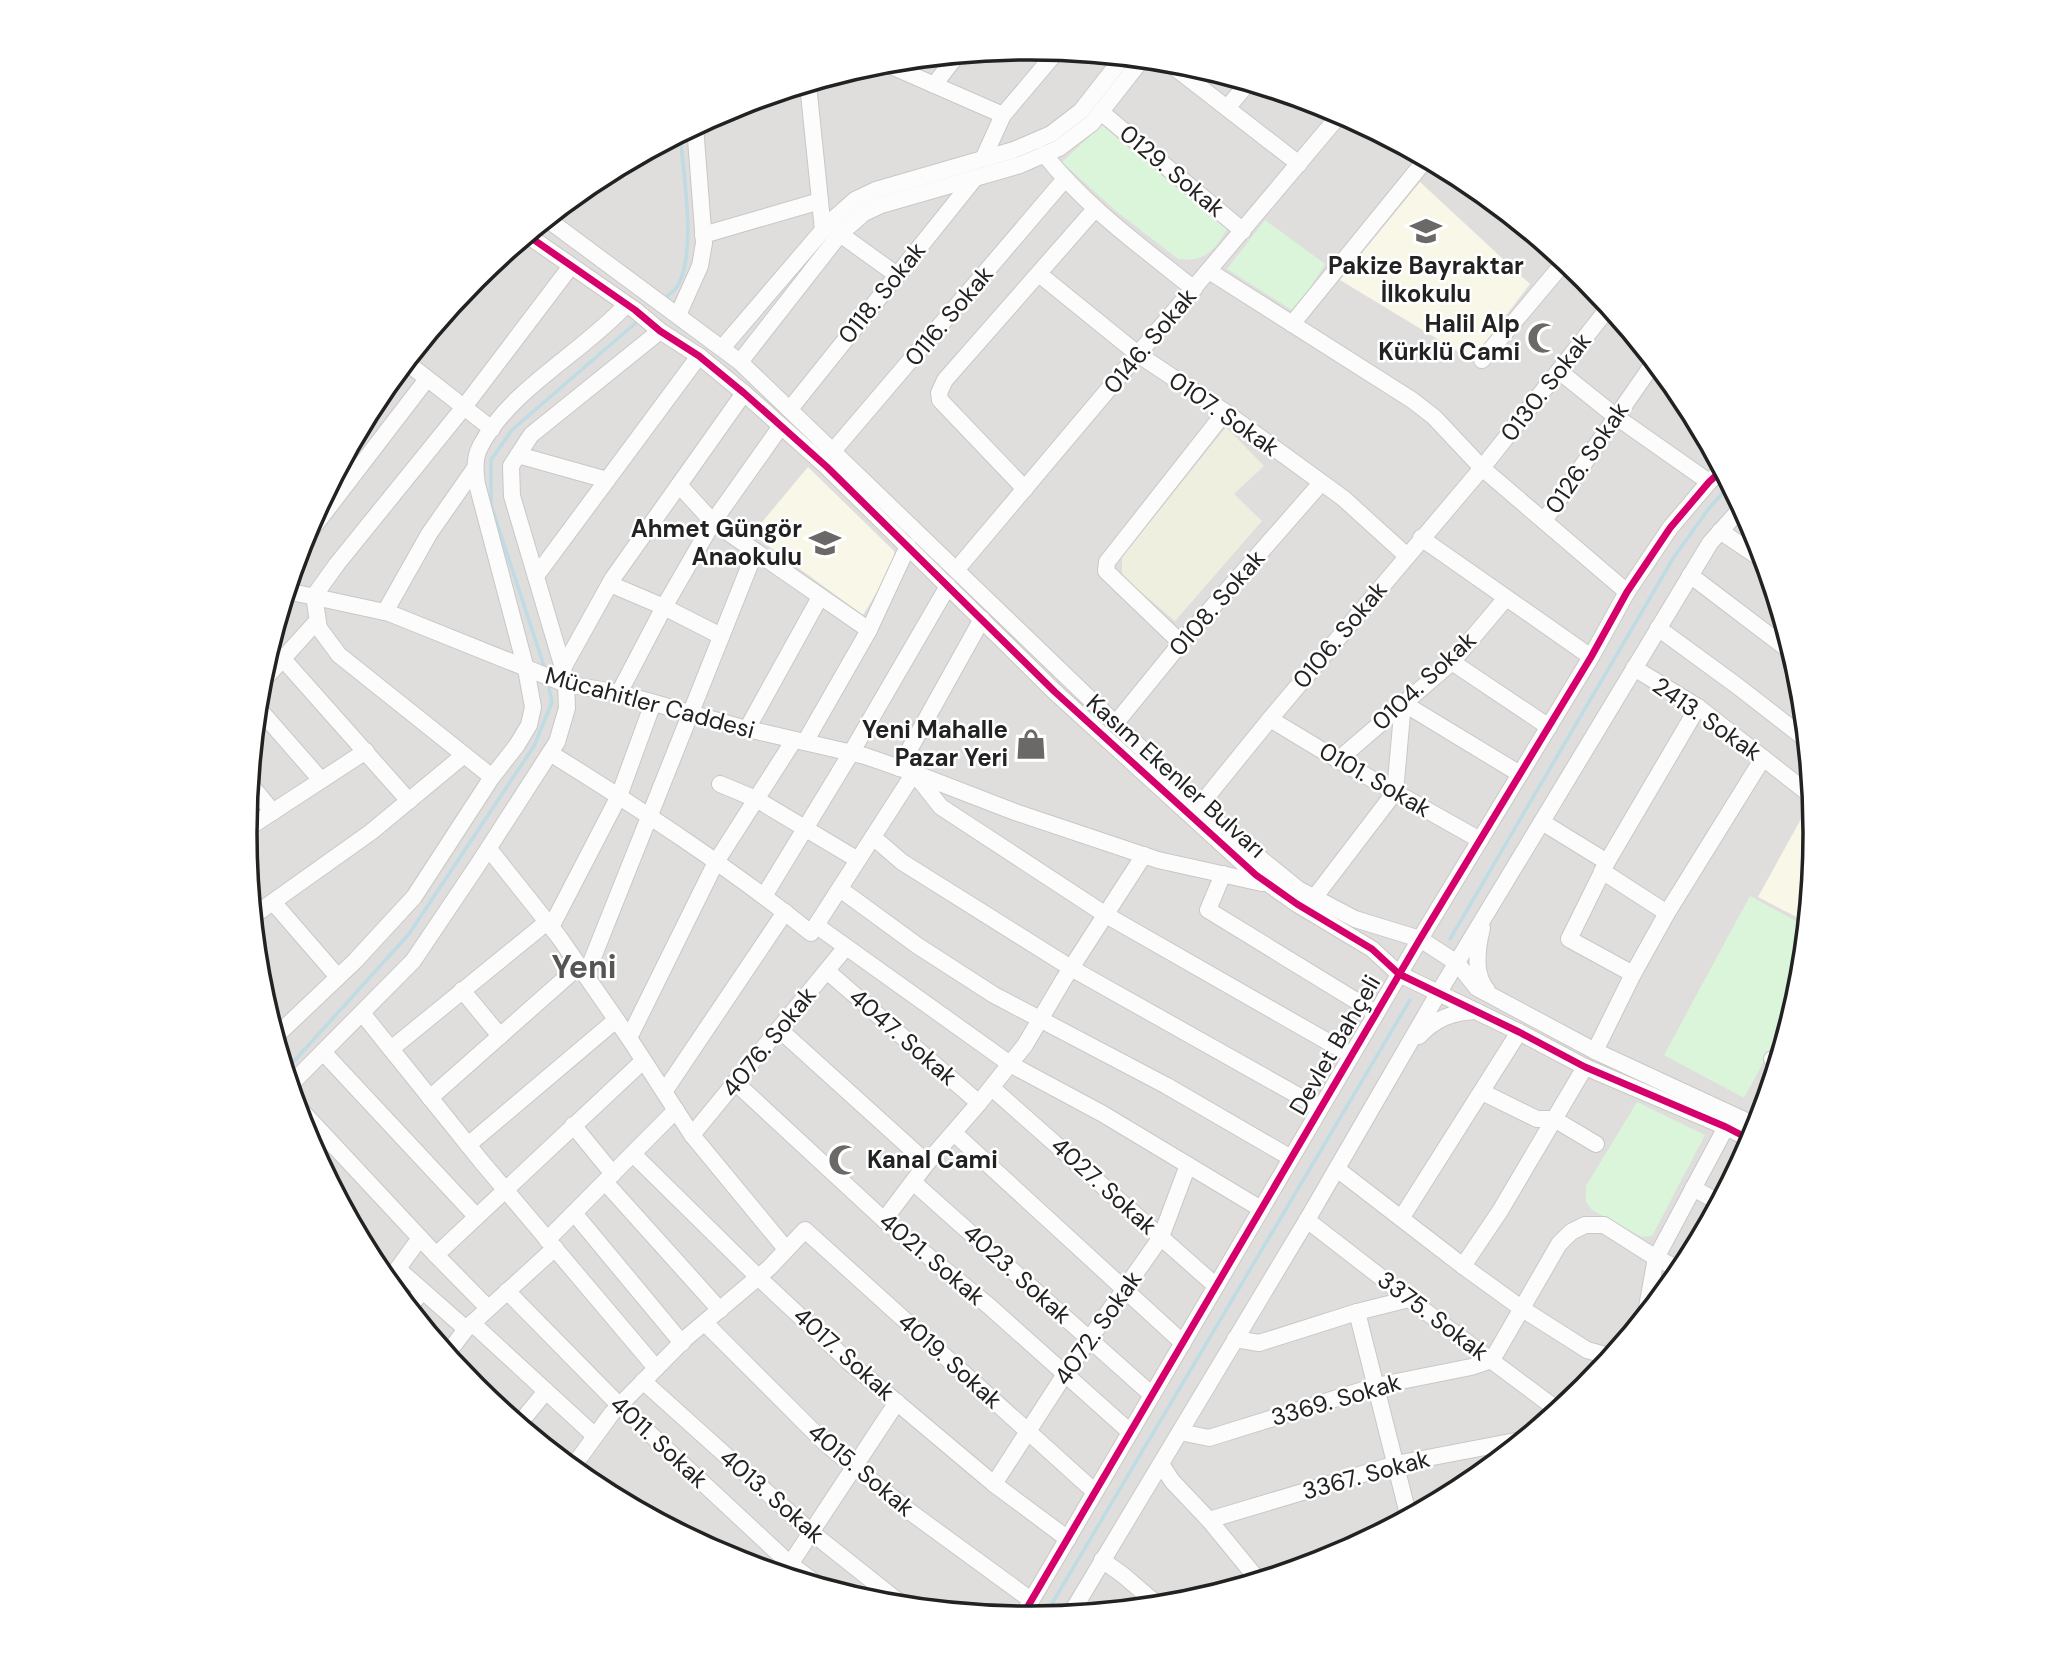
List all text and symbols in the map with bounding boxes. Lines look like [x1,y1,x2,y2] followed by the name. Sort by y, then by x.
[1113,118,1231,224] street label: 0129. Sokak
[1409,214,1443,248] school or university icon: Pakize Bayraktar İlkokulu
[831,235,932,350] street label: 0118. Sokak
[1328,250,1524,309] place label: Pakize Bayraktar İlkokulu
[898,259,1000,372] street label: 0116. Sokak
[1096,281,1203,400] street label: 0146. Sokak
[1378,308,1520,367] place label: Halil Alp Kürklü Cami
[1526,321,1560,355] mosque icon: Halil Alp Kürklü Cami
[1493,326,1598,447] street label: 0130. Sokak
[1163,364,1286,463] street label: 0107. Sokak
[1538,396,1635,520] street label: 0126. Sokak
[631,513,802,572] place label: Ahmet Güngör Anaokulu
[808,526,842,560] school or university icon: Ahmet Güngör Anaokulu
[1162,543,1271,662] street label: 0108. Sokak
[1286,575,1394,695] street label: 0106. Sokak
[1365,625,1482,737] street label: 0104. Sokak
[542,660,758,745] street label: Mücahitler Caddesi
[1647,670,1768,767] street label: 2413. Sokak
[1080,687,1273,864] street label: Kasım Ekenler Bulvarı
[862,714,1008,773] place label: Yeni Mahalle Pazar Yeri
[1014,727,1048,761] shop icon: Yeni Mahalle Pazar Yeri
[1314,735,1437,824] street label: 0101. Sokak
[551,946,617,988] district label: Yeni
[1282,969,1387,1120] street label: Devlet Bahçeli
[715,980,823,1103] street label: 4076. Sokak
[843,981,964,1092] street label: 4047. Sokak
[1045,1130,1164,1241] street label: 4027. Sokak
[827,1143,861,1177] mosque icon: Kanal Cami
[867,1144,998,1175] place label: Kanal Cami
[873,1205,992,1312] street label: 4021. Sokak
[957,1217,1078,1330] street label: 4023. Sokak
[1047,1264,1148,1391] street label: 4072. Sokak
[1372,1264,1495,1367] street label: 3375. Sokak
[787,1300,902,1407] street label: 4017. Sokak
[892,1306,1009,1415] street label: 4019. Sokak
[1267,1366,1404,1433] street label: 3369. Sokak
[604,1389,715,1495] street label: 4011. Sokak
[802,1416,921,1523] street label: 4015. Sokak
[713,1442,831,1550] street label: 4013. Sokak
[1299,1443,1433,1506] street label: 3367. Sokak

